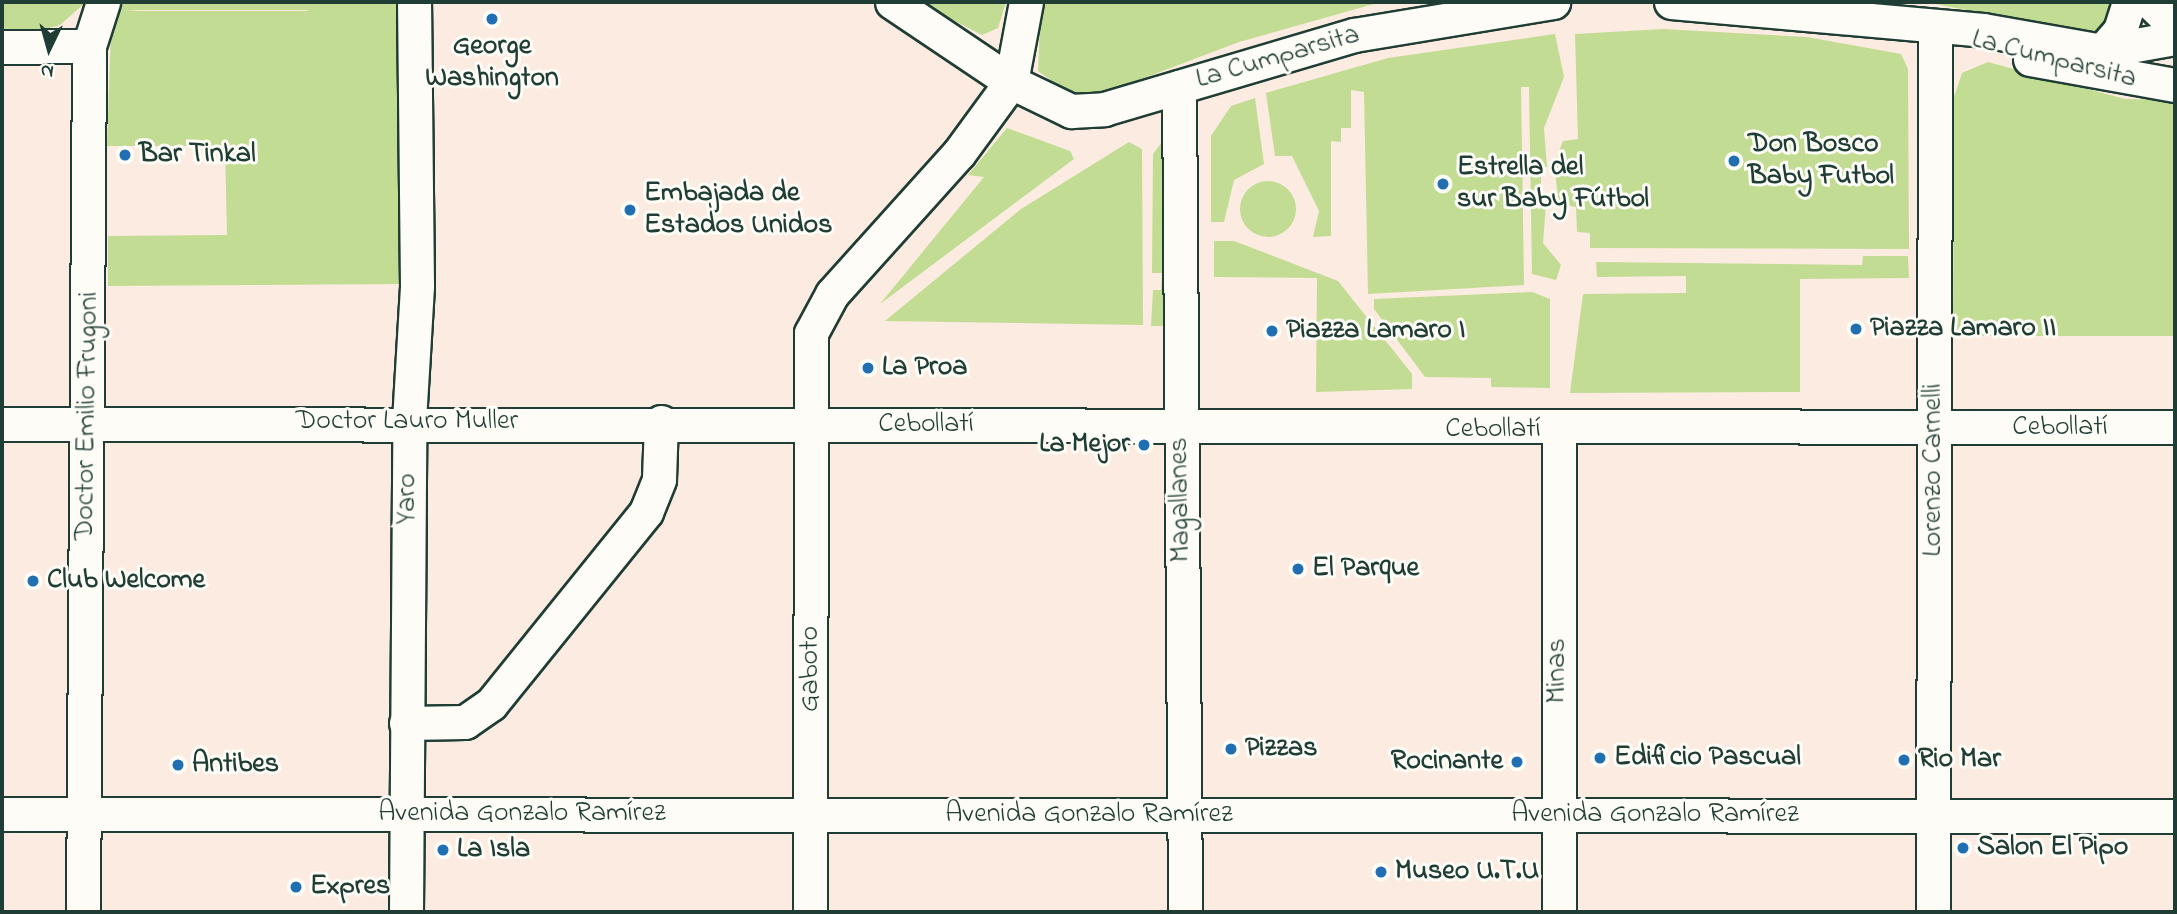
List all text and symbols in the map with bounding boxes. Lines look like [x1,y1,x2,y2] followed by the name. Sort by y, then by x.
[484,11,500,27] marker: George Washington
[14,14,84,84] north arrow
[1192,19,1364,97] street label: La Cumparsita
[1968,23,2140,97] street label: La Cumparsita
[425,30,559,96] place label: George Washington
[40,56,55,84] text: N
[1748,128,1894,194] place label: Don Bosco Baby Futbol
[139,138,256,172] place label: Bar Tinkal
[117,147,133,163] marker: Bar Tinkal
[1457,151,1649,217] place label: Estrella del sur Baby Fútbol
[1726,153,1742,169] marker: Don Bosco Baby Futbol
[1435,176,1451,192] marker: Estrella del sur Baby Fútbol
[644,177,832,243] place label: Embajada de Estados Unidos
[622,202,638,218] marker: Embajada de Estados Unidos
[69,291,107,541] street label: Doctor Emilio Frugoni
[1870,312,2056,346] place label: Piazza Lamaro II
[1286,314,1465,348] place label: Piazza Lamaro I
[1848,321,1864,337] marker: Piazza Lamaro II
[1264,323,1280,339] marker: Piazza Lamaro I
[882,351,967,385] place label: La Proa
[860,360,876,376] marker: La Proa
[1917,383,1951,557] street label: Lorenzo Carnelli
[296,405,518,439] street label: Doctor Lauro Muller
[878,408,974,442] street label: Cebollatí
[2012,411,2108,445] street label: Cebollatí
[1445,413,1541,447] street label: Cebollatí
[1039,428,1130,462] place label: La Mejor
[1136,437,1152,453] marker: La Mejor
[1163,437,1199,563] street label: Magallanes
[391,473,425,525] street label: Yaro
[1312,552,1419,586] place label: El Parque
[1290,561,1306,577] marker: El Parque
[47,564,205,598] place label: Club Welcome
[25,573,41,589] marker: Club Welcome
[794,626,828,712] street label: Gaboto
[1541,638,1575,704] street label: Minas
[1245,732,1317,766] place label: Pizzas
[1223,741,1239,757] marker: Pizzas
[1614,741,1801,775] place label: Edificio Pascual
[1918,743,2001,777] place label: Rio Mar
[1391,745,1503,779] place label: Rocinante
[192,748,279,782] place label: Antibes
[1592,750,1608,766] marker: Edificio Pascual
[1896,752,1912,768] marker: Rio Mar
[1509,754,1525,770] marker: Rocinante
[170,757,186,773] marker: Antibes
[378,797,666,831] street label: Avenida Gonzalo Ramírez
[945,798,1233,832] street label: Avenida Gonzalo Ramírez
[1511,798,1799,832] street label: Avenida Gonzalo Ramírez
[1977,831,2128,865] place label: Salon El Pipo
[457,833,530,867] place label: La Isla
[1955,840,1971,856] marker: Salon El Pipo
[435,842,451,858] marker: La Isla
[1395,855,1539,889] place label: Museo U.T.U
[1373,864,1389,880] marker: Museo U.T.U
[310,870,390,904] place label: Expres
[288,879,304,895] marker: Expres

